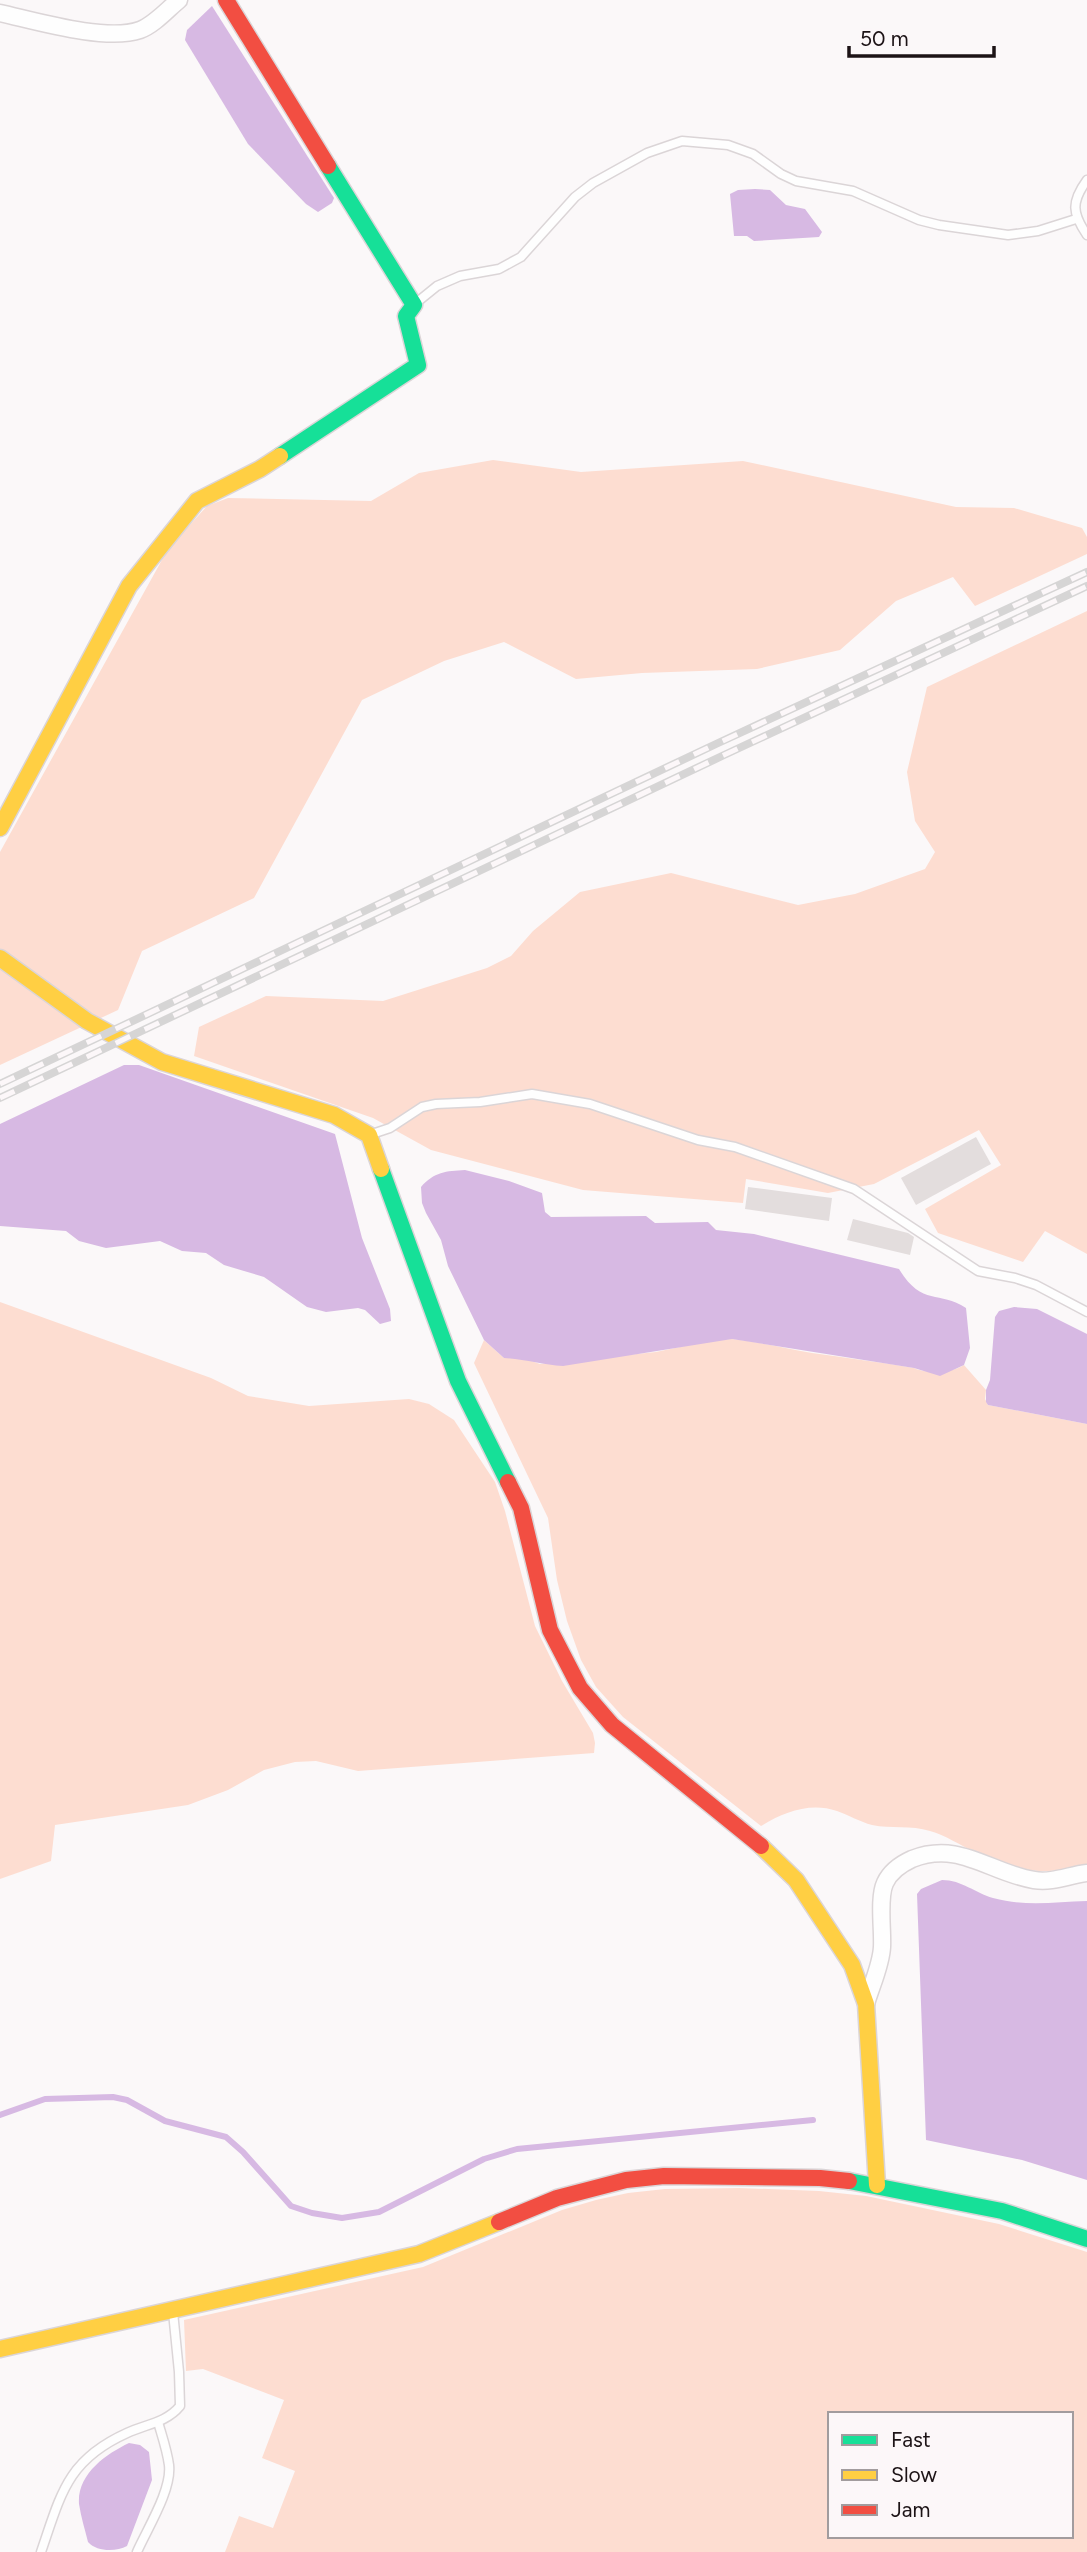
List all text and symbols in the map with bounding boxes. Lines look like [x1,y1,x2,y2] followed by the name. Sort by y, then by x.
[849,14,994,58] scale bar
[860,26,909,51] text: 50 m
[828,2412,1073,2538] legend
[891,2427,931,2452] text: Fast
[891,2462,937,2487] text: Slow
[891,2497,930,2522] text: Jam

